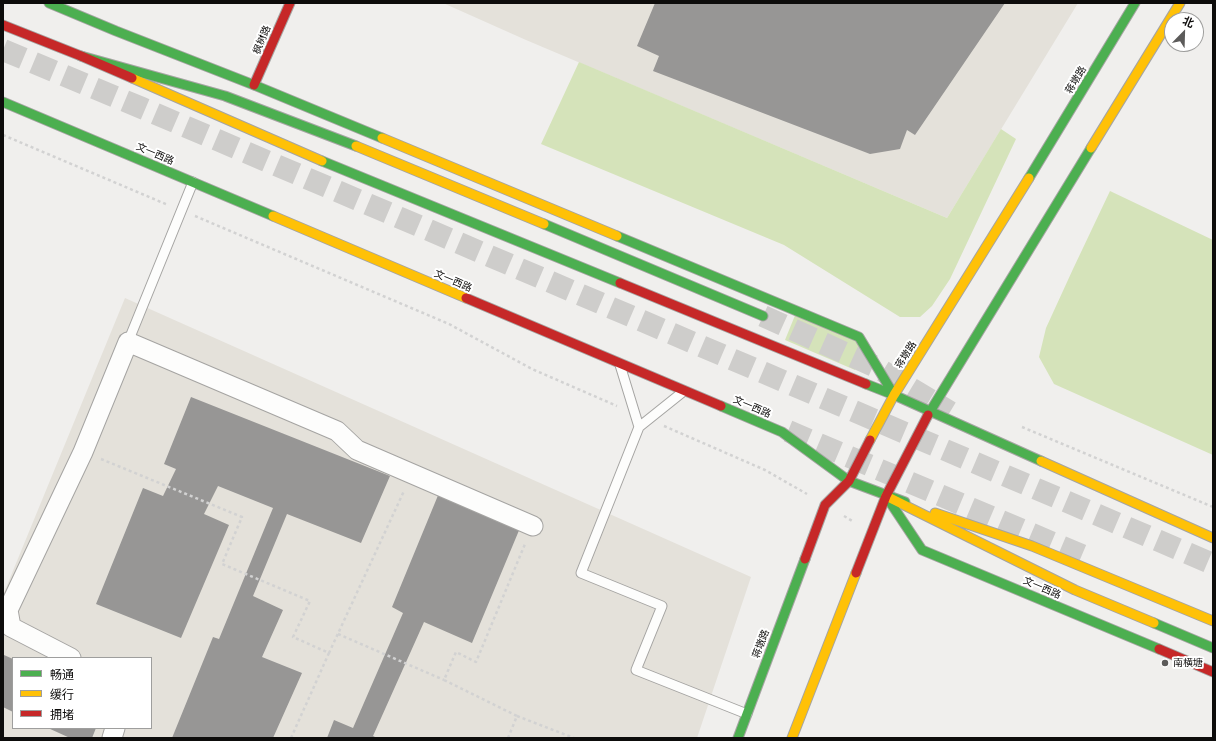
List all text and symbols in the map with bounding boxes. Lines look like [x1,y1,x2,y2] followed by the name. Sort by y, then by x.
[1164,12,1204,52] north arrow
[1181,13,1196,30] text: 北
[251,24,273,56] street label: 枫树路
[1063,64,1089,96] street label: 蒋墩路
[134,141,176,167] street label: 文一西路
[432,268,474,294] street label: 文一西路
[893,339,919,371] street label: 蒋墩路
[731,394,773,420] street label: 文一西路
[1021,575,1063,601] street label: 文一西路
[750,628,772,660] street label: 蒋墩路
[12,657,152,729] legend
[1173,657,1203,669] place label: 南横塘
[1160,658,1170,668] marker: 南横塘
[50,667,74,682] text: 畅通
[50,687,74,702] text: 缓行
[50,707,74,722] text: 拥堵

